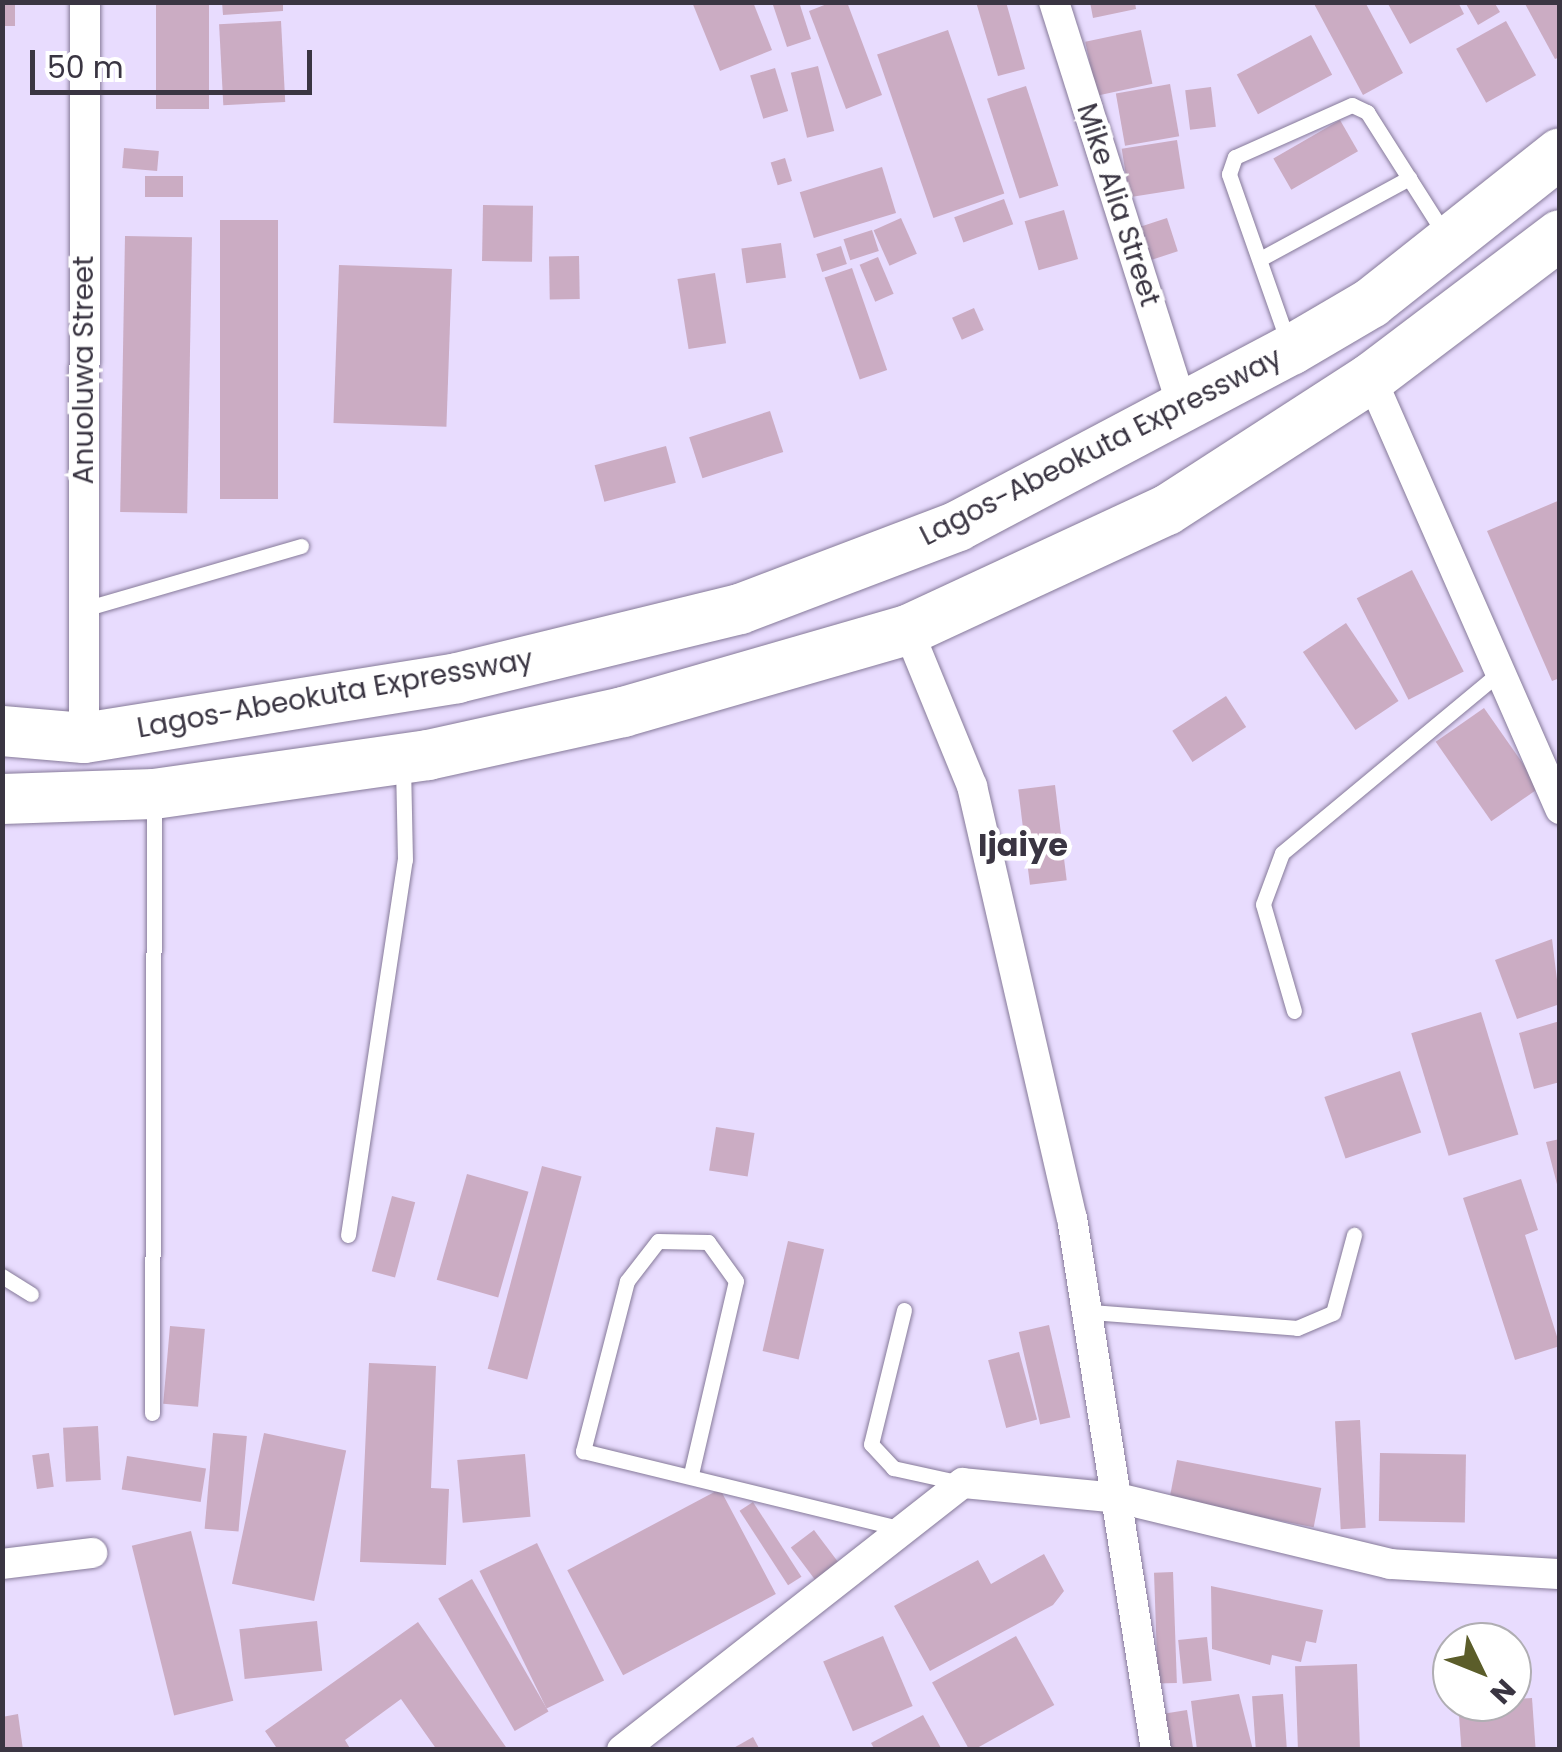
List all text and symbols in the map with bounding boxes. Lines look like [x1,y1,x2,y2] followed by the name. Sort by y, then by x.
[35,30,318,92] scale bar
[47,46,124,89] text: 50 m
[1069,99,1167,311] street label: Mike Alia Street
[67,256,101,484] street label: Anuoluwa Street
[915,341,1287,553] street label: Lagos-Abeokuta Expressway
[134,643,536,745] street label: Lagos-Abeokuta Expressway
[978,826,1068,864] district label: Ijaiye
[1432,1622,1532,1722] north arrow
[1481,1670,1524,1712] text: N

